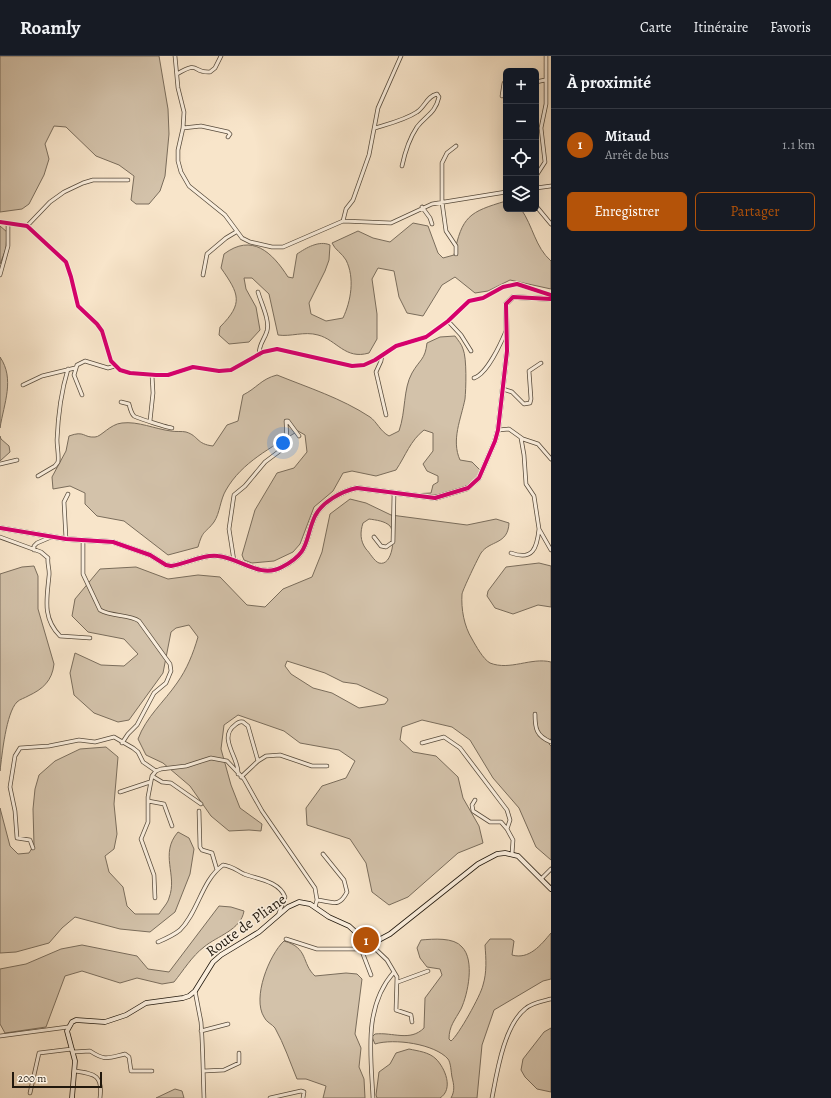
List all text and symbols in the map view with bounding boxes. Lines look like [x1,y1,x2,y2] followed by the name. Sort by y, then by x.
[20,15,80,41] text: Roamly
[640,18,671,37] text: Carte
[693,18,748,37] text: Itinéraire
[770,18,811,37] text: Favoris
[503,68,539,212] map controls
[503,68,539,104] button: +
[567,71,651,94] text: À proximité
[503,104,539,140] button: −
[605,126,650,146] text: Mitaud
[578,136,582,153] text: 1
[782,136,815,153] text: 1.1 km
[503,140,539,176] button: locate
[605,146,669,163] text: Arrêt de bus
[503,176,539,212] button: layers
[567,192,687,231] button: Enregistrer
[695,192,815,231] button: Partager
[273,433,293,453] your location
[202,889,290,961] street label: Route de Pliane
[353,925,379,955] pin: 1
[12,1070,102,1089] scale bar
[18,1071,46,1086] text: 200 m

